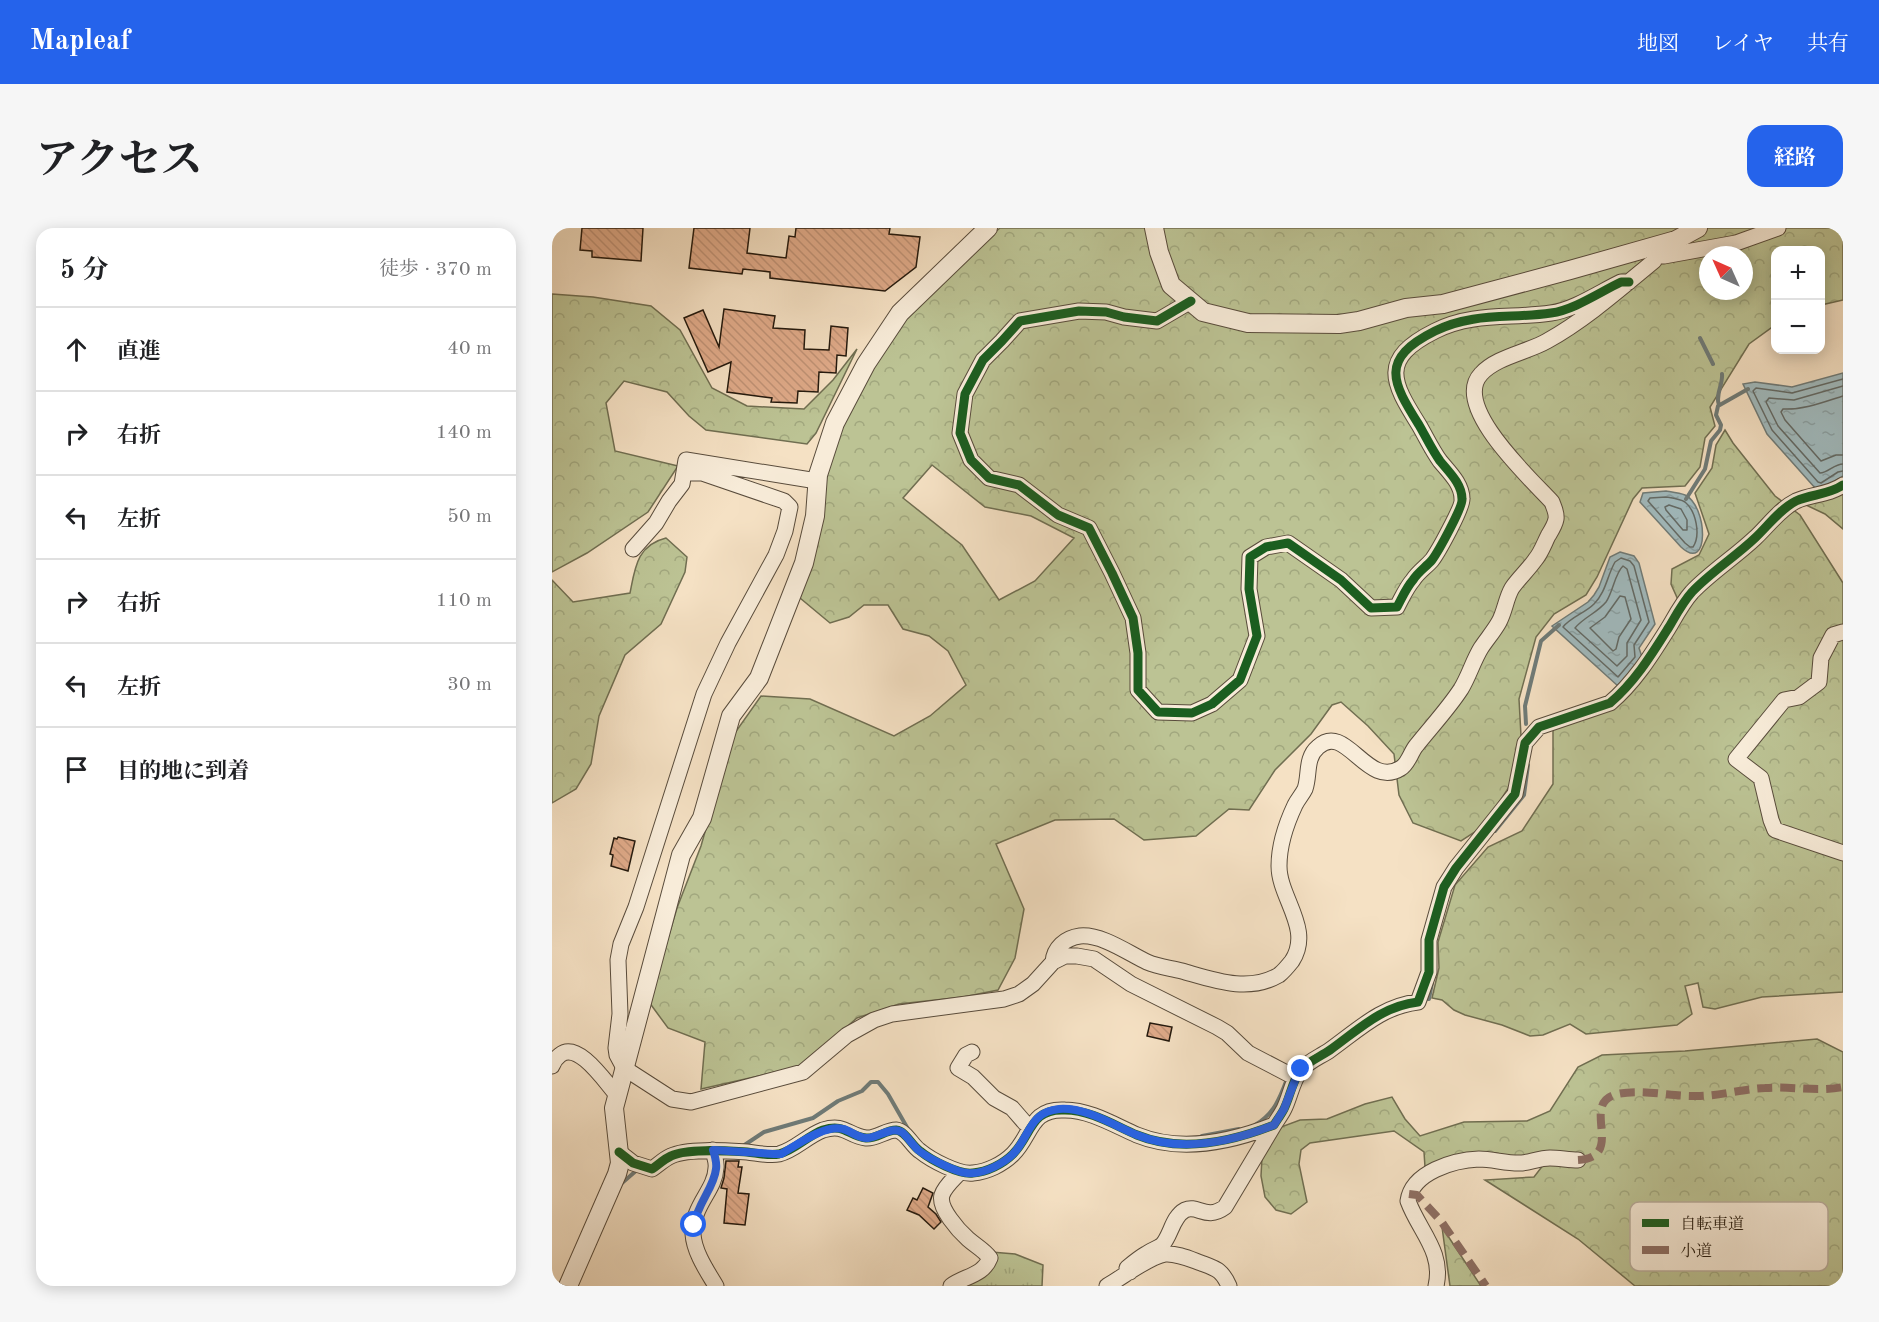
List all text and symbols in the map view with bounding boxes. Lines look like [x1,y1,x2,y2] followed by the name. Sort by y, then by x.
[30,28,130,56] text: Mapleaf
[1637,34,1679,55] text: 地図
[1712,34,1774,55] text: レイヤ
[1807,34,1849,55] text: 共有
[1747,125,1843,187] button: 経路
[36,141,203,183] text: アクセス
[1699,246,1753,300] north arrow
[1771,246,1825,354] map controls
[1771,246,1825,300] button: +
[60,258,108,284] text: 5 分
[379,260,492,280] text: 徒歩 · 370 m
[1771,300,1825,354] button: −
[60,333,93,366] icon: ahead
[447,339,492,359] text: 40 m
[117,341,161,363] text: 直進
[60,417,93,450] icon: right
[436,423,492,443] text: 140 m
[117,425,161,447] text: 右折
[60,501,93,534] icon: left
[447,507,492,527] text: 50 m
[117,509,161,531] text: 左折
[60,585,93,618] icon: right
[436,591,492,611] text: 110 m
[117,593,161,615] text: 右折
[60,669,93,702] icon: left
[447,675,492,695] text: 30 m
[117,677,161,699] text: 左折
[60,753,93,786] icon: arrive
[117,761,249,783] text: 目的地に到着
[1287,1055,1313,1081] route end
[1630,1202,1828,1271] legend
[680,1211,706,1237] route start
[1680,1215,1744,1233] text: 自転車道
[1680,1242,1712,1260] text: 小道

